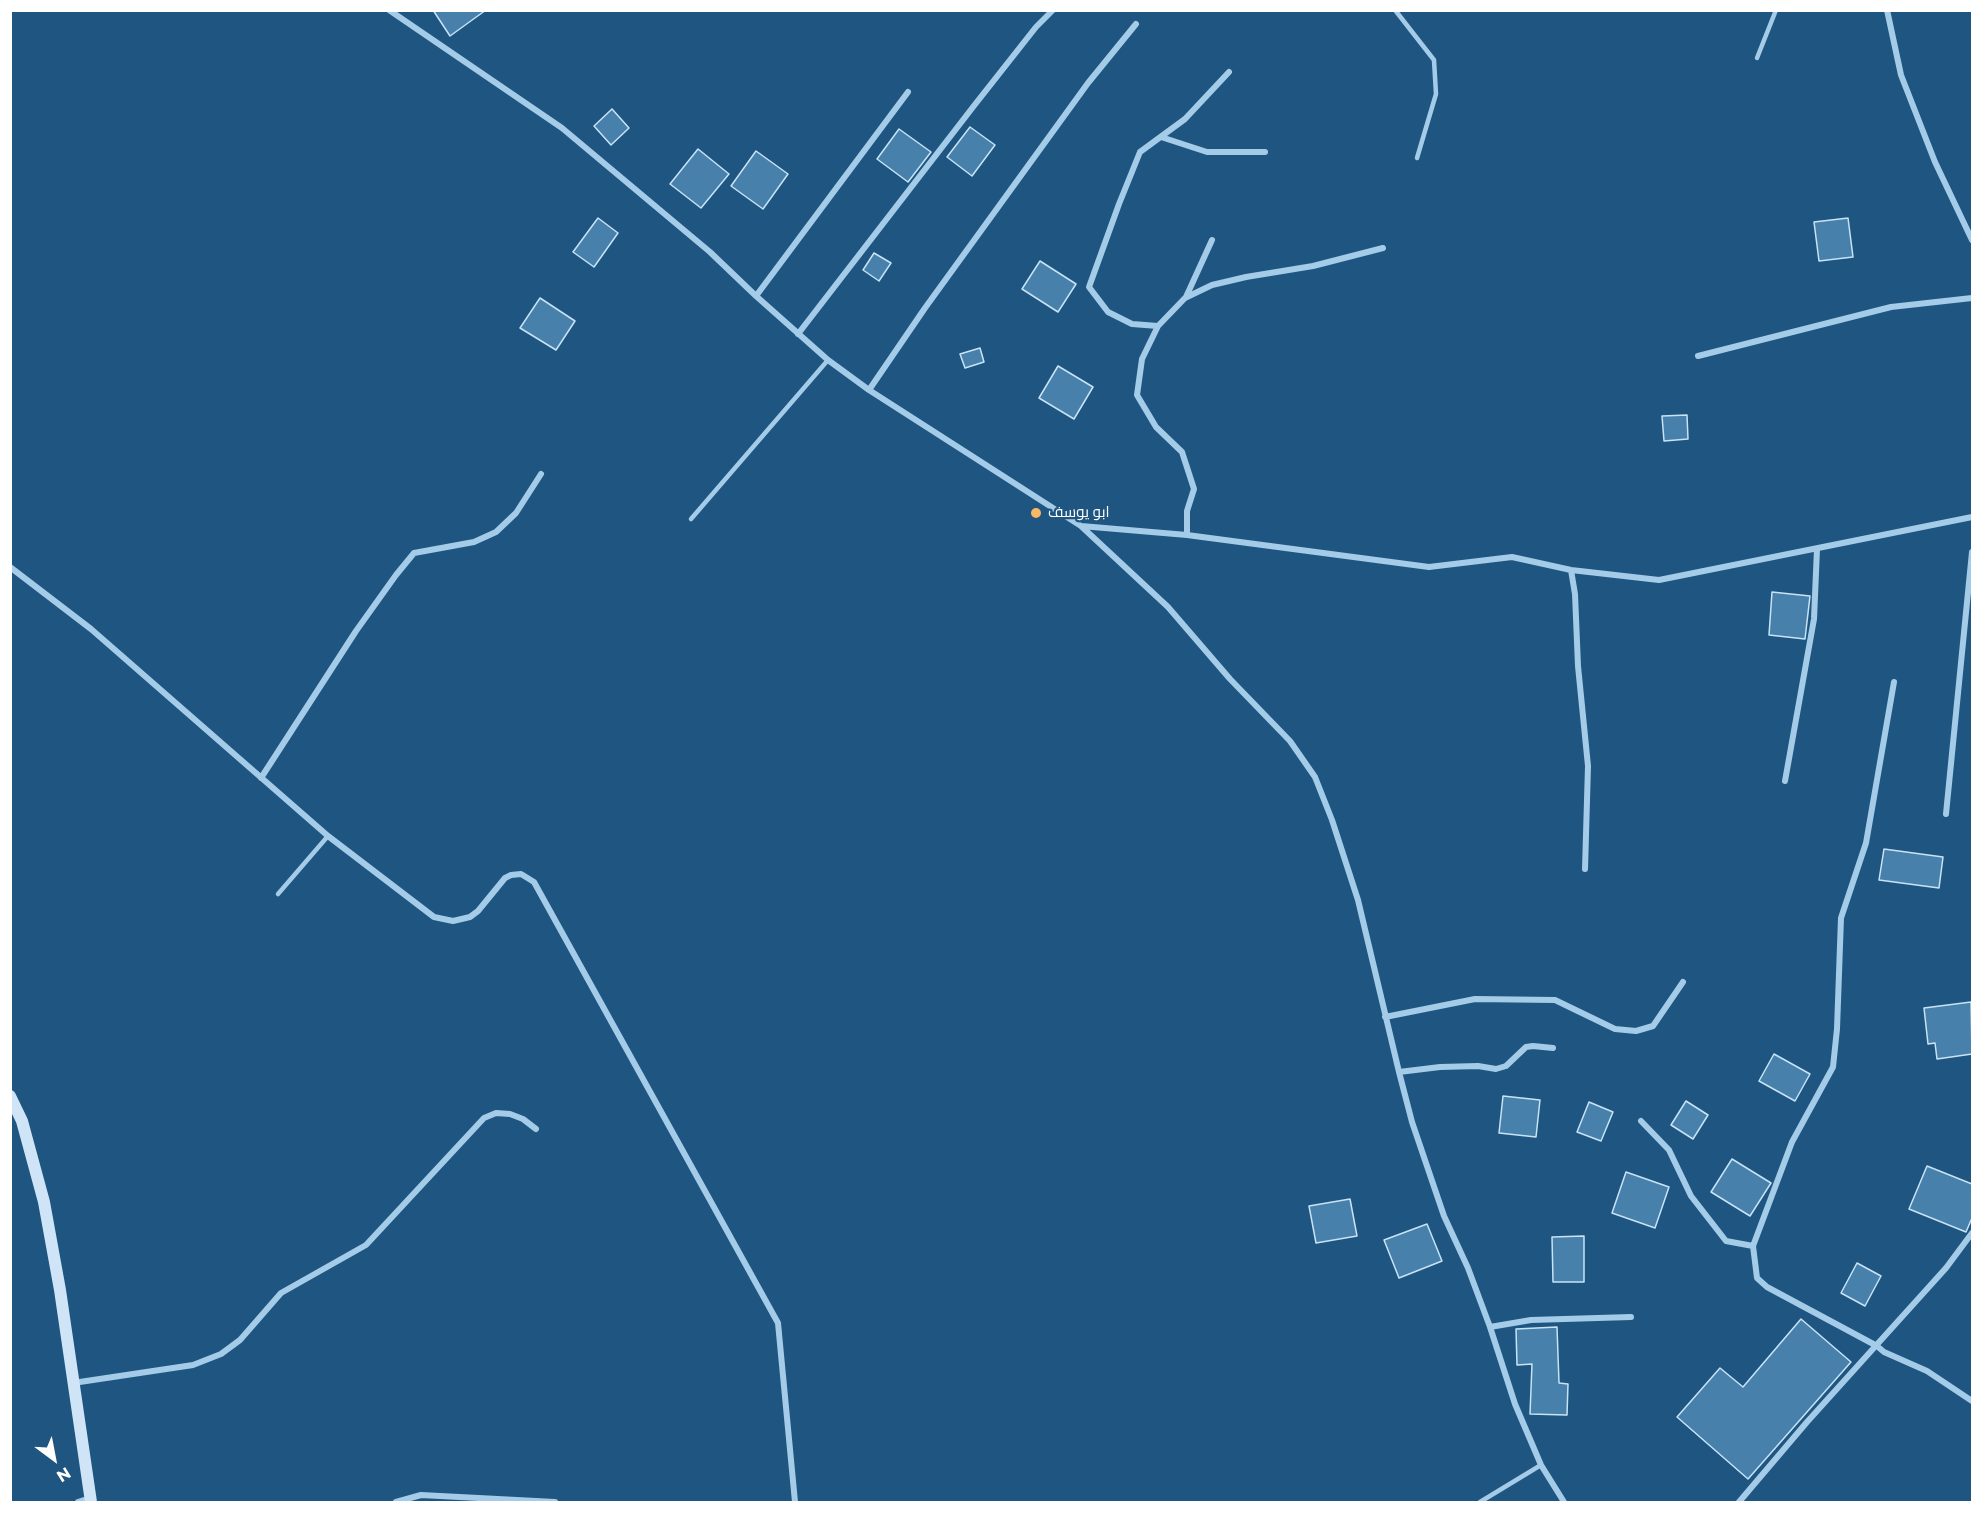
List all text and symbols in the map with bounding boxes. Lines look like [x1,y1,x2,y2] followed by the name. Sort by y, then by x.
[1048,504,1110,522] place label: ابو يوسف
[1029,506,1043,520] marker: ابو يوسف
[24,1429,84,1489] north arrow
[53,1463,74,1486] text: N

